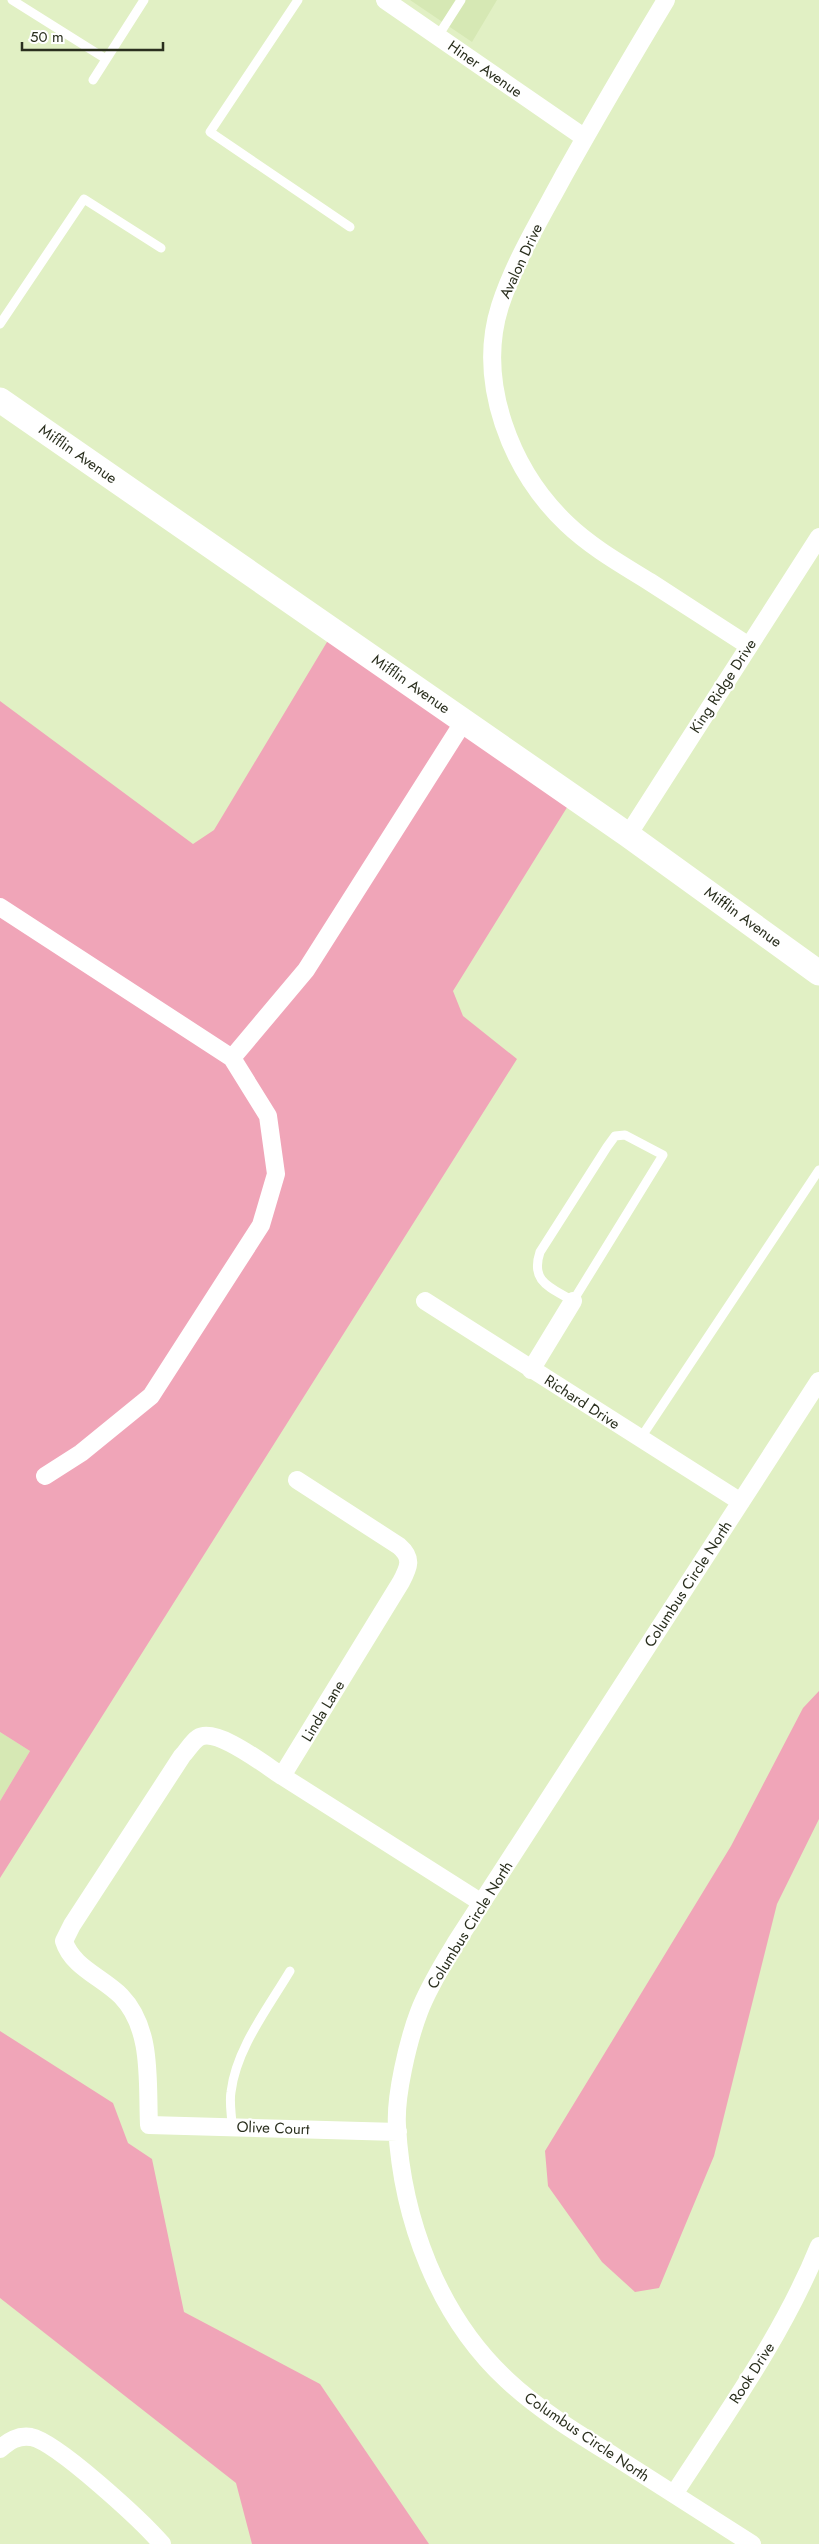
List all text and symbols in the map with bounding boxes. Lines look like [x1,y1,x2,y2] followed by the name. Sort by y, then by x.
[22,20,164,52] scale bar
[30,26,64,48] text: 50 m
[443,35,527,103] street label: Hiner Avenue
[494,220,548,302] street label: Avalon Drive
[34,419,122,489] street label: Mifflin Avenue
[684,634,762,737] street label: King Ridge Drive
[367,649,455,719] street label: Mifflin Avenue
[700,881,787,953] street label: Mifflin Avenue
[540,1369,624,1435] street label: Richard Drive
[639,1516,737,1652] street label: Columbus Circle North
[296,1676,350,1746] street label: Linda Lane
[422,1857,518,1993] street label: Columbus Circle North
[236,2116,310,2140] street label: Olive Court
[724,2338,780,2408] street label: Rook Drive
[520,2387,654,2487] street label: Columbus Circle North

